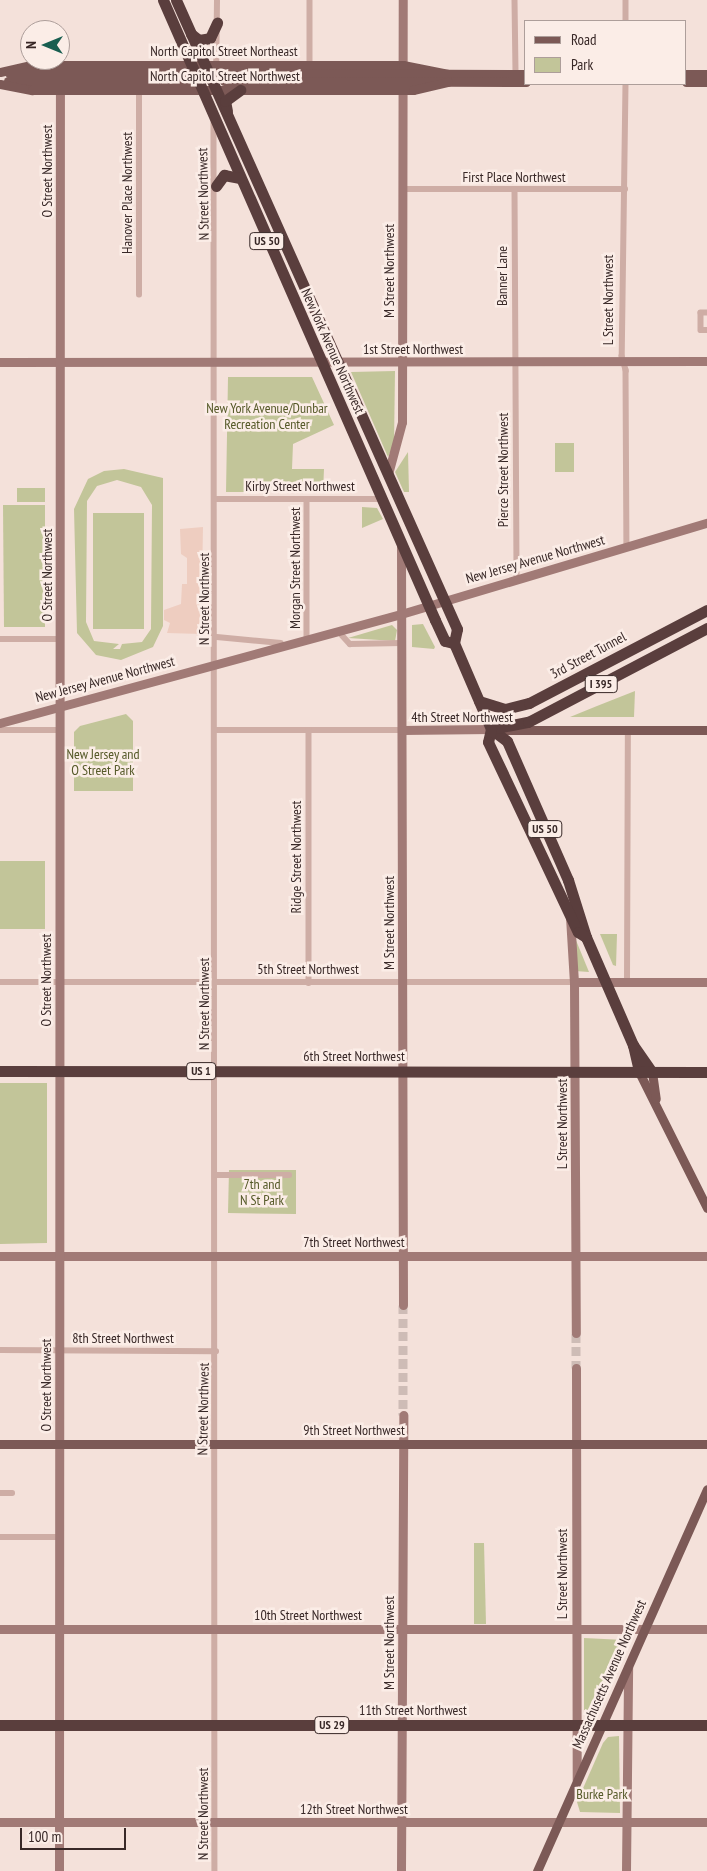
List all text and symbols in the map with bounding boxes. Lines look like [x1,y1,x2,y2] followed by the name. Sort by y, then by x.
[20,20,70,70] north arrow
[524,20,687,85] legend
[571,30,597,49] text: Road
[22,41,40,49] text: N
[150,43,298,59] street label: North Capitol Street Northeast
[571,55,593,74] text: Park
[150,68,300,84] street label: North Capitol Street Northwest
[39,125,55,217] street label: O Street Northwest
[119,132,135,254] street label: Hanover Place Northwest
[194,148,212,240] street label: N Street Northwest
[462,169,566,185] street label: First Place Northwest
[381,224,397,318] street label: M Street Northwest
[248,232,286,250] road number: US 50
[494,246,510,306] street label: Banner Lane
[600,255,616,345] street label: L Street Northwest
[298,285,368,417] street label: New York Avenue Northwest
[363,341,463,357] street label: 1st Street Northwest
[206,400,328,432] park label: New York Avenue/Dunbar Recreation Center
[495,413,511,527] street label: Pierce Street Northwest
[245,478,355,494] street label: Kirby Street Northwest
[287,507,303,629] street label: Morgan Street Northwest
[39,529,55,621] street label: O Street Northwest
[463,531,607,587] street label: New Jersey Avenue Northwest
[196,553,212,645] street label: N Street Northwest
[547,628,629,682] street label: 3rd Street Tunnel
[33,652,177,706] street label: New Jersey Avenue Northwest
[584,674,618,694] road number: I 395
[411,709,513,725] street label: 4th Street Northwest
[66,746,140,779] park label: New Jersey and O Street Park
[288,801,304,913] street label: Ridge Street Northwest
[526,820,564,839] road number: US 50
[381,876,397,970] street label: M Street Northwest
[38,934,54,1026] street label: O Street Northwest
[196,958,212,1050] street label: N Street Northwest
[257,961,359,977] street label: 5th Street Northwest
[303,1048,405,1064] street label: 6th Street Northwest
[186,1062,216,1080] road number: US 1
[554,1079,570,1169] street label: L Street Northwest
[240,1176,284,1208] park label: 7th and N St Park
[303,1234,405,1250] street label: 7th Street Northwest
[72,1330,174,1346] street label: 8th Street Northwest
[38,1339,54,1431] street label: O Street Northwest
[194,1363,212,1455] street label: N Street Northwest
[303,1422,405,1438] street label: 9th Street Northwest
[554,1529,570,1619] street label: L Street Northwest
[381,1596,397,1690] street label: M Street Northwest
[569,1597,649,1751] street label: Massachusetts Avenue Northwest
[254,1607,362,1623] street label: 10th Street Northwest
[359,1702,467,1718] street label: 11th Street Northwest
[313,1716,351,1734] road number: US 29
[195,1768,211,1860] street label: N Street Northwest
[576,1786,628,1802] park label: Burke Park
[300,1801,408,1817] street label: 12th Street Northwest
[22,1818,129,1850] scale bar
[28,1827,61,1846] text: 100 m

